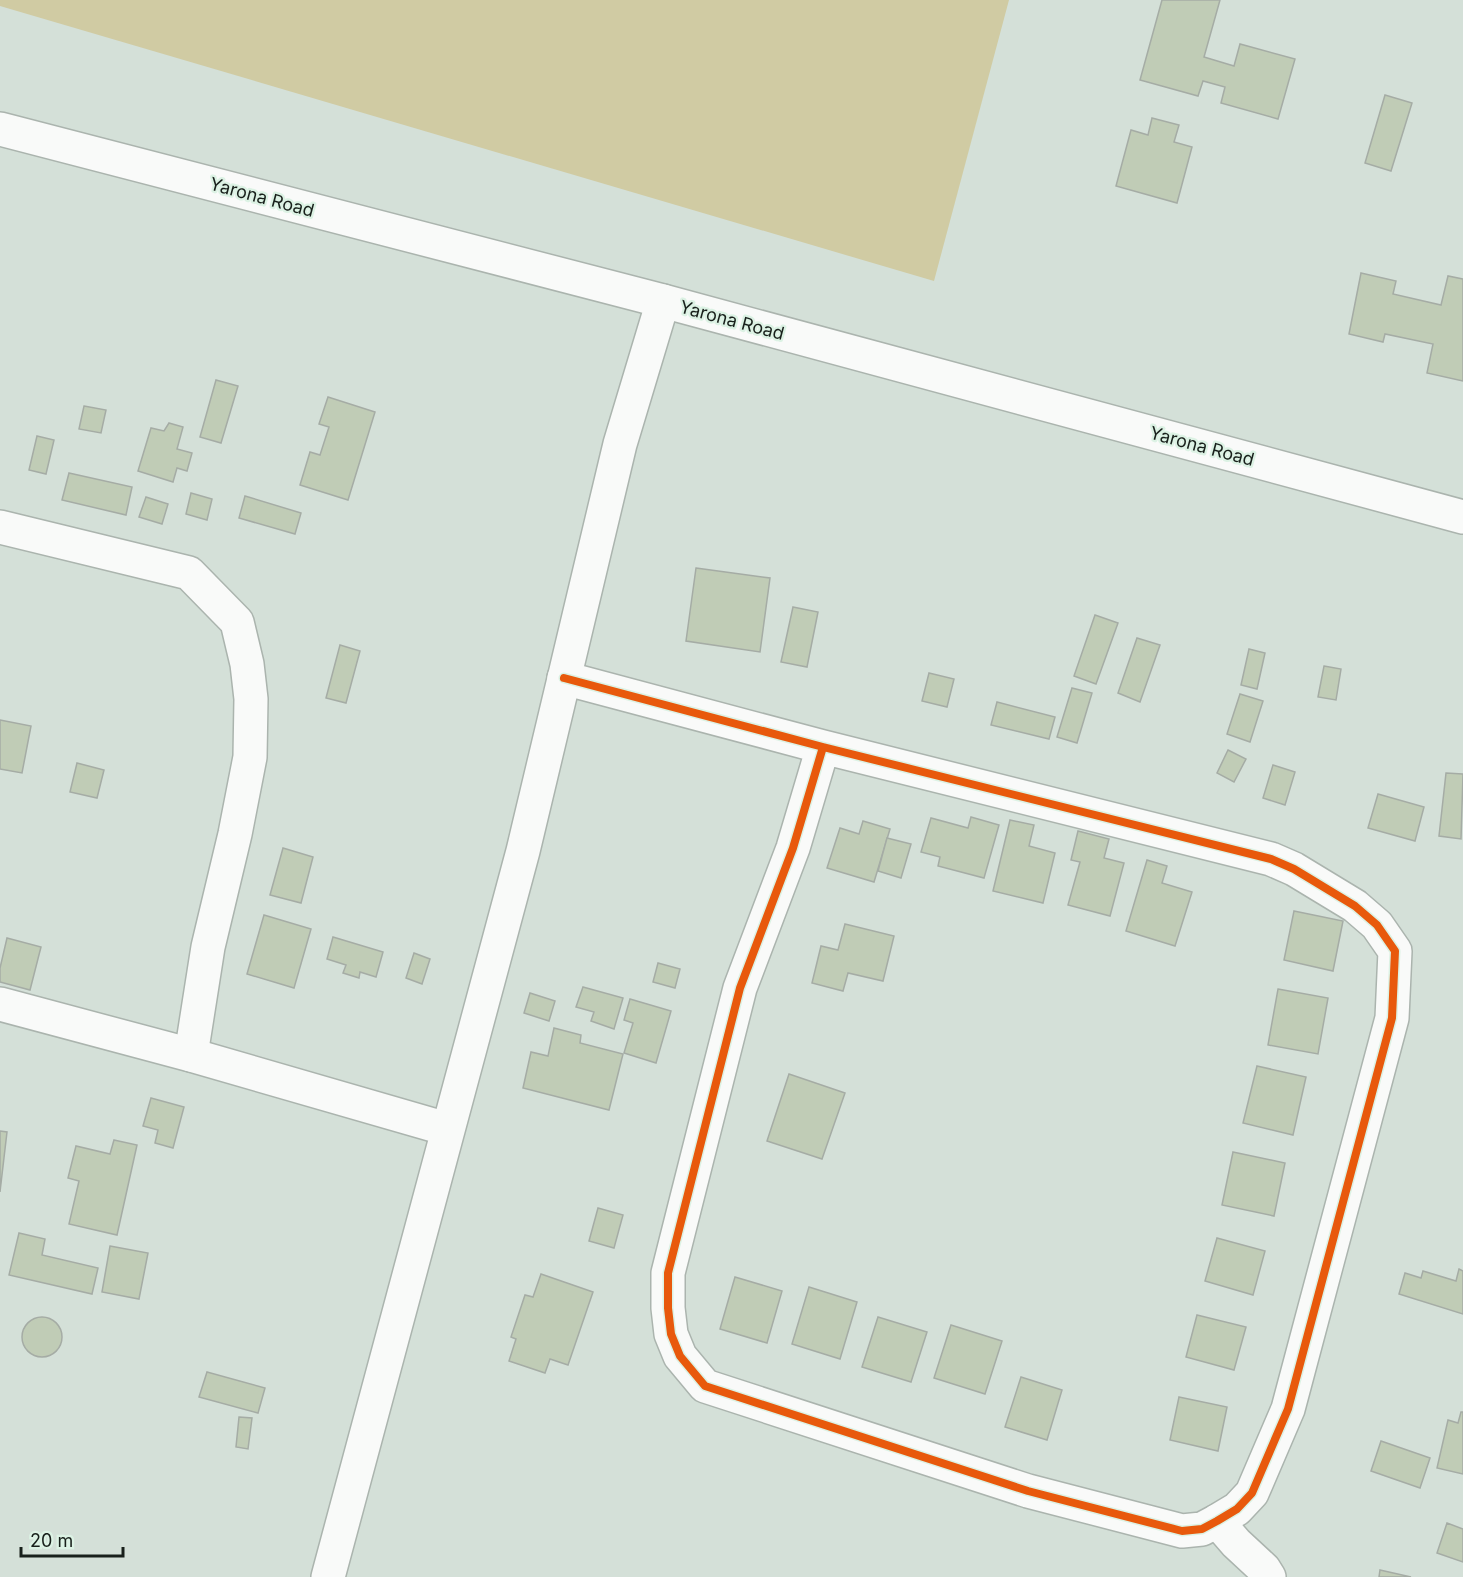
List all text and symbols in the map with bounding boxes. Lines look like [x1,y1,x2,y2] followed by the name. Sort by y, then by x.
[207,173,317,221] street label: Yarona Road
[677,296,787,344] street label: Yarona Road
[1147,422,1257,470] street label: Yarona Road
[21,1520,123,1558] scale bar
[30,1530,73,1551] text: 20 m

